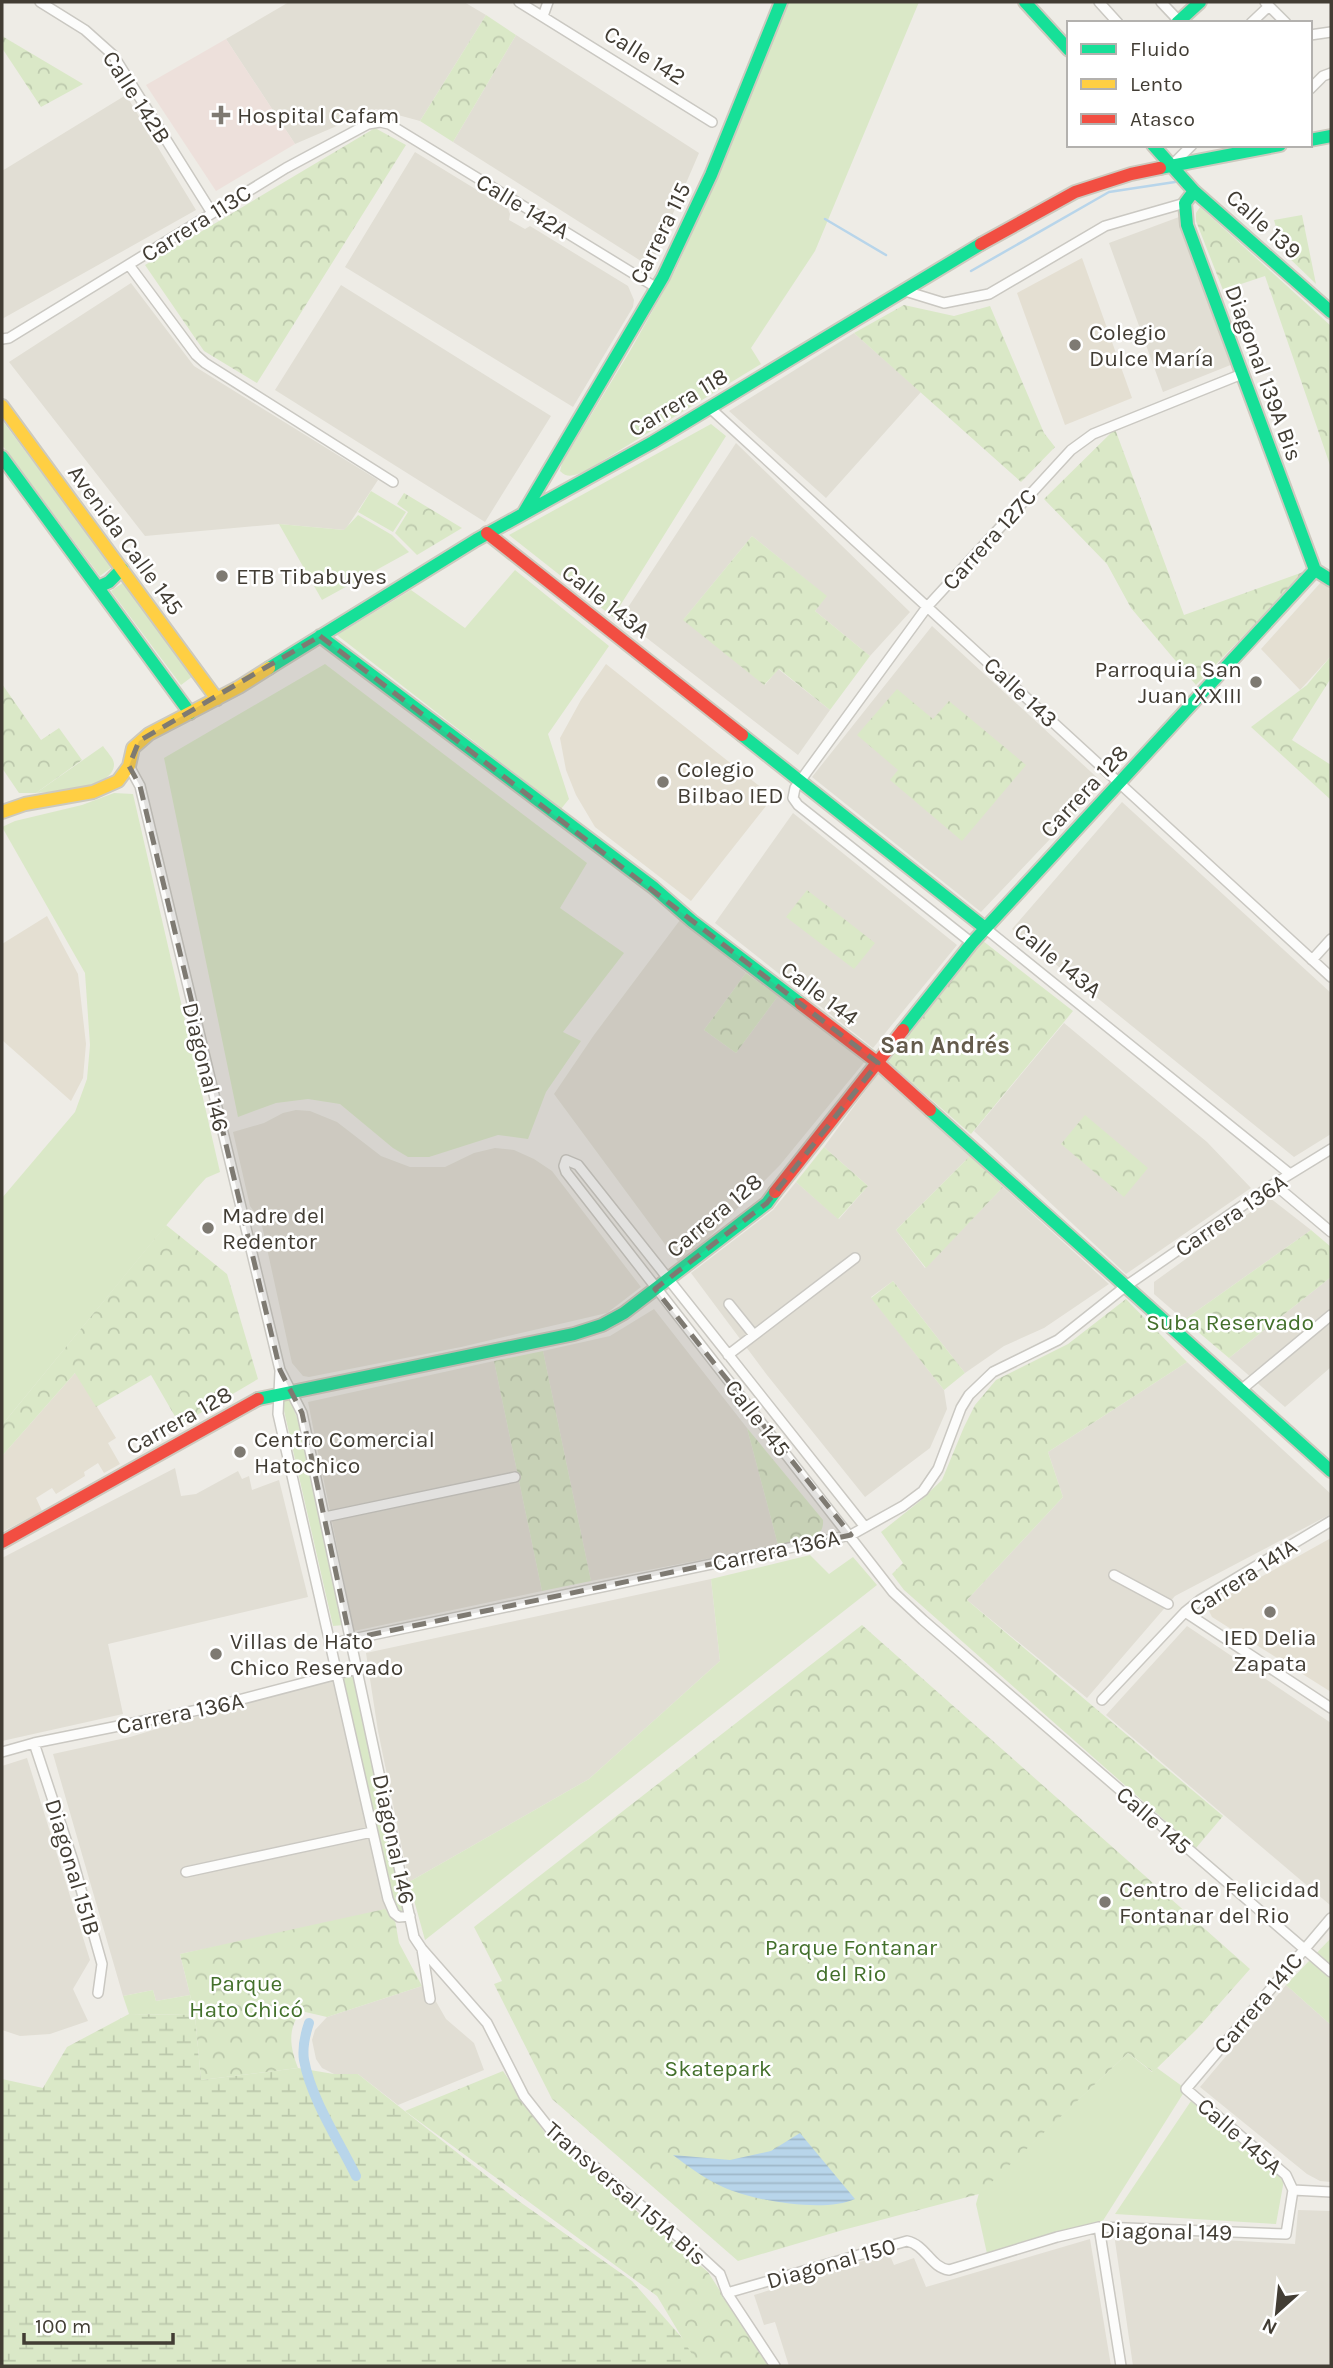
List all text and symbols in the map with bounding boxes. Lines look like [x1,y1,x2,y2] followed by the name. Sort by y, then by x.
[599,20,690,91] street label: Calle 142
[1067,21,1312,147] legend
[1130,37,1190,61] text: Fluido
[97,46,176,149] street label: Calle 142B
[1130,72,1183,96] text: Lento
[237,102,399,129] place label: Hospital Cafam
[211,105,231,125] marker: Hospital Cafam
[1130,107,1195,131] text: Atasco
[471,168,574,245] street label: Calle 142A
[624,178,697,288] street label: Carrera 115
[136,179,256,268] street label: Carrera 113C
[1221,184,1307,265] street label: Calle 139
[1219,282,1308,465] street label: Diagonal 139A Bis
[1089,319,1214,372] place label: Colegio Dulce María
[1067,337,1083,353] marker: Colegio Dulce María
[624,362,733,443] street label: Carrera 118
[62,460,189,621] street label: Avenida Calle 145
[937,483,1042,596] street label: Carrera 127C
[556,559,655,644] street label: Calle 143A
[236,563,387,590] place label: ETB Tibabuyes
[214,568,230,584] marker: ETB Tibabuyes
[978,651,1063,733] street label: Calle 143
[1095,656,1242,709] place label: Parroquia San Juan XXIII
[1248,674,1264,690] marker: Parroquia San Juan XXIII
[1035,739,1134,843] street label: Carrera 128
[677,756,783,809] place label: Colegio Bilbao IED
[655,774,671,790] marker: Colegio Bilbao IED
[1009,917,1107,1004] street label: Calle 143A
[776,955,864,1031] street label: Calle 144
[176,1000,235,1135] street label: Diagonal 146
[880,1031,1010,1059] district label: San Andrés
[661,1168,768,1263] street label: Carrera 128
[1170,1168,1292,1263] street label: Carrera 136A
[222,1202,325,1255] place label: Madre del Redentor
[200,1220,216,1236] marker: Madre del Redentor
[1146,1309,1314,1336] park label: Suba Reservado
[719,1374,796,1462] street label: Calle 145
[122,1380,237,1461] street label: Carrera 128
[254,1426,435,1479] place label: Centro Comercial Hatochico
[232,1444,248,1460] marker: Centro Comercial Hatochico
[710,1524,842,1577] street label: Carrera 136A
[1184,1533,1302,1622] street label: Carrera 141A
[1262,1604,1278,1620] marker: IED Delia Zapata
[1224,1624,1316,1677] place label: IED Delia Zapata
[230,1628,403,1681] place label: Villas de Hato Chico Reservado
[208,1646,224,1662] marker: Villas de Hato Chico Reservado
[114,1687,246,1740] street label: Carrera 136A
[367,1772,420,1907] street label: Diagonal 146
[1111,1781,1197,1860] street label: Calle 145
[39,1796,106,1939] street label: Diagonal 151B
[1119,1876,1320,1929] place label: Centro de Felicidad Fontanar del Rio
[1097,1894,1113,1910] marker: Centro de Felicidad Fontanar del Rio
[765,1934,938,1987] park label: Parque Fontanar del Rio
[1208,1947,1309,2059] street label: Carrera 141C
[189,1970,303,2023] park label: Parque Hato Chicó
[664,2055,772,2082] park label: Skatepark
[1192,2092,1288,2181] street label: Calle 145A
[539,2116,712,2271] street label: Transversal 151A Bis
[1100,2217,1232,2246] street label: Diagonal 149
[764,2232,899,2295] street label: Diagonal 150
[1242,2277,1312,2347] north arrow
[24,2302,173,2346] scale bar
[1259,2313,1281,2339] text: N
[35,2314,92,2338] text: 100 m

